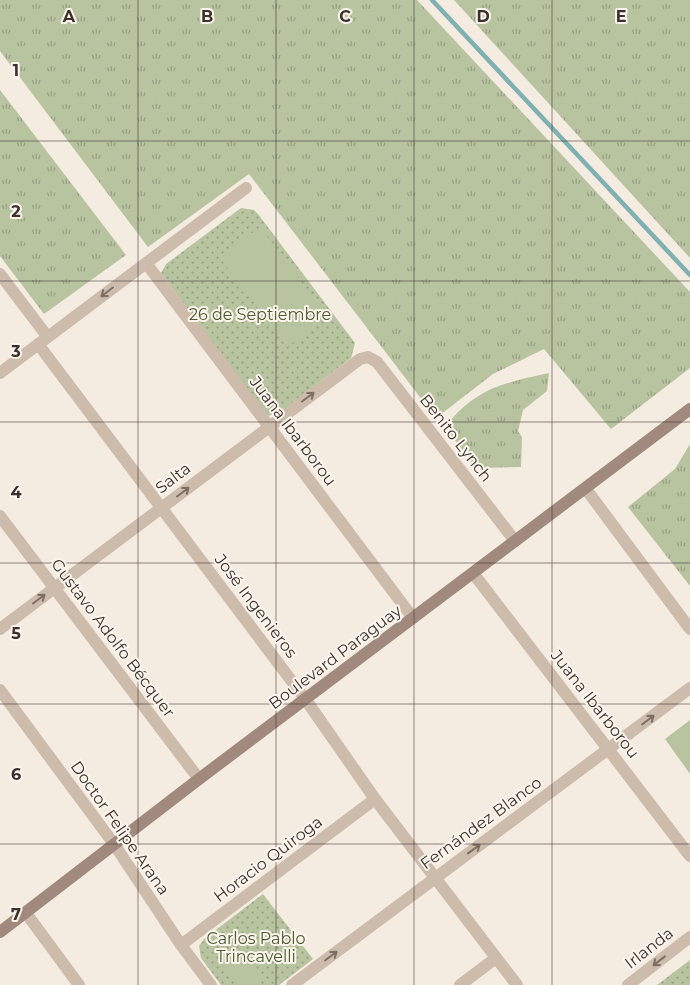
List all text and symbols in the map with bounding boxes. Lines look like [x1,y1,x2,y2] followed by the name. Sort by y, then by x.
[62,7,76,26] text: A
[201,7,213,26] text: B
[339,7,351,26] text: C
[476,7,490,26] text: D
[616,7,626,26] text: E
[13,61,19,80] text: 1
[11,202,21,221] text: 2
[100,287,114,297] one-way arrow
[189,305,331,324] park label: 26 de Septiembre
[10,342,21,361] text: 3
[245,372,340,489] street label: Juana Ibarborou
[416,390,496,486] street label: Benito Lynch
[301,392,315,402] one-way arrow
[152,459,194,497] street label: Salta
[10,483,22,502] text: 4
[176,486,189,497] one-way arrow
[210,550,301,662] street label: José Ingenieros
[47,555,179,721] street label: Gustavo Adolfo Bécquer
[32,594,45,605] one-way arrow
[265,601,405,713] street label: Boulevard Paraguay
[11,624,21,643] text: 5
[546,645,643,762] street label: Juana Ibarborou
[641,714,654,725] one-way arrow
[67,757,173,899] street label: Doctor Felipe Arana
[11,765,21,784] text: 6
[417,773,545,873] street label: Fernández Blanco
[210,812,326,906] street label: Horacio Quiroga
[467,843,480,854] one-way arrow
[11,905,21,924] text: 7
[621,923,677,973] street label: Irlanda
[206,929,306,966] park label: Carlos Pablo Trincavelli
[324,950,337,961] one-way arrow
[653,955,666,966] one-way arrow

